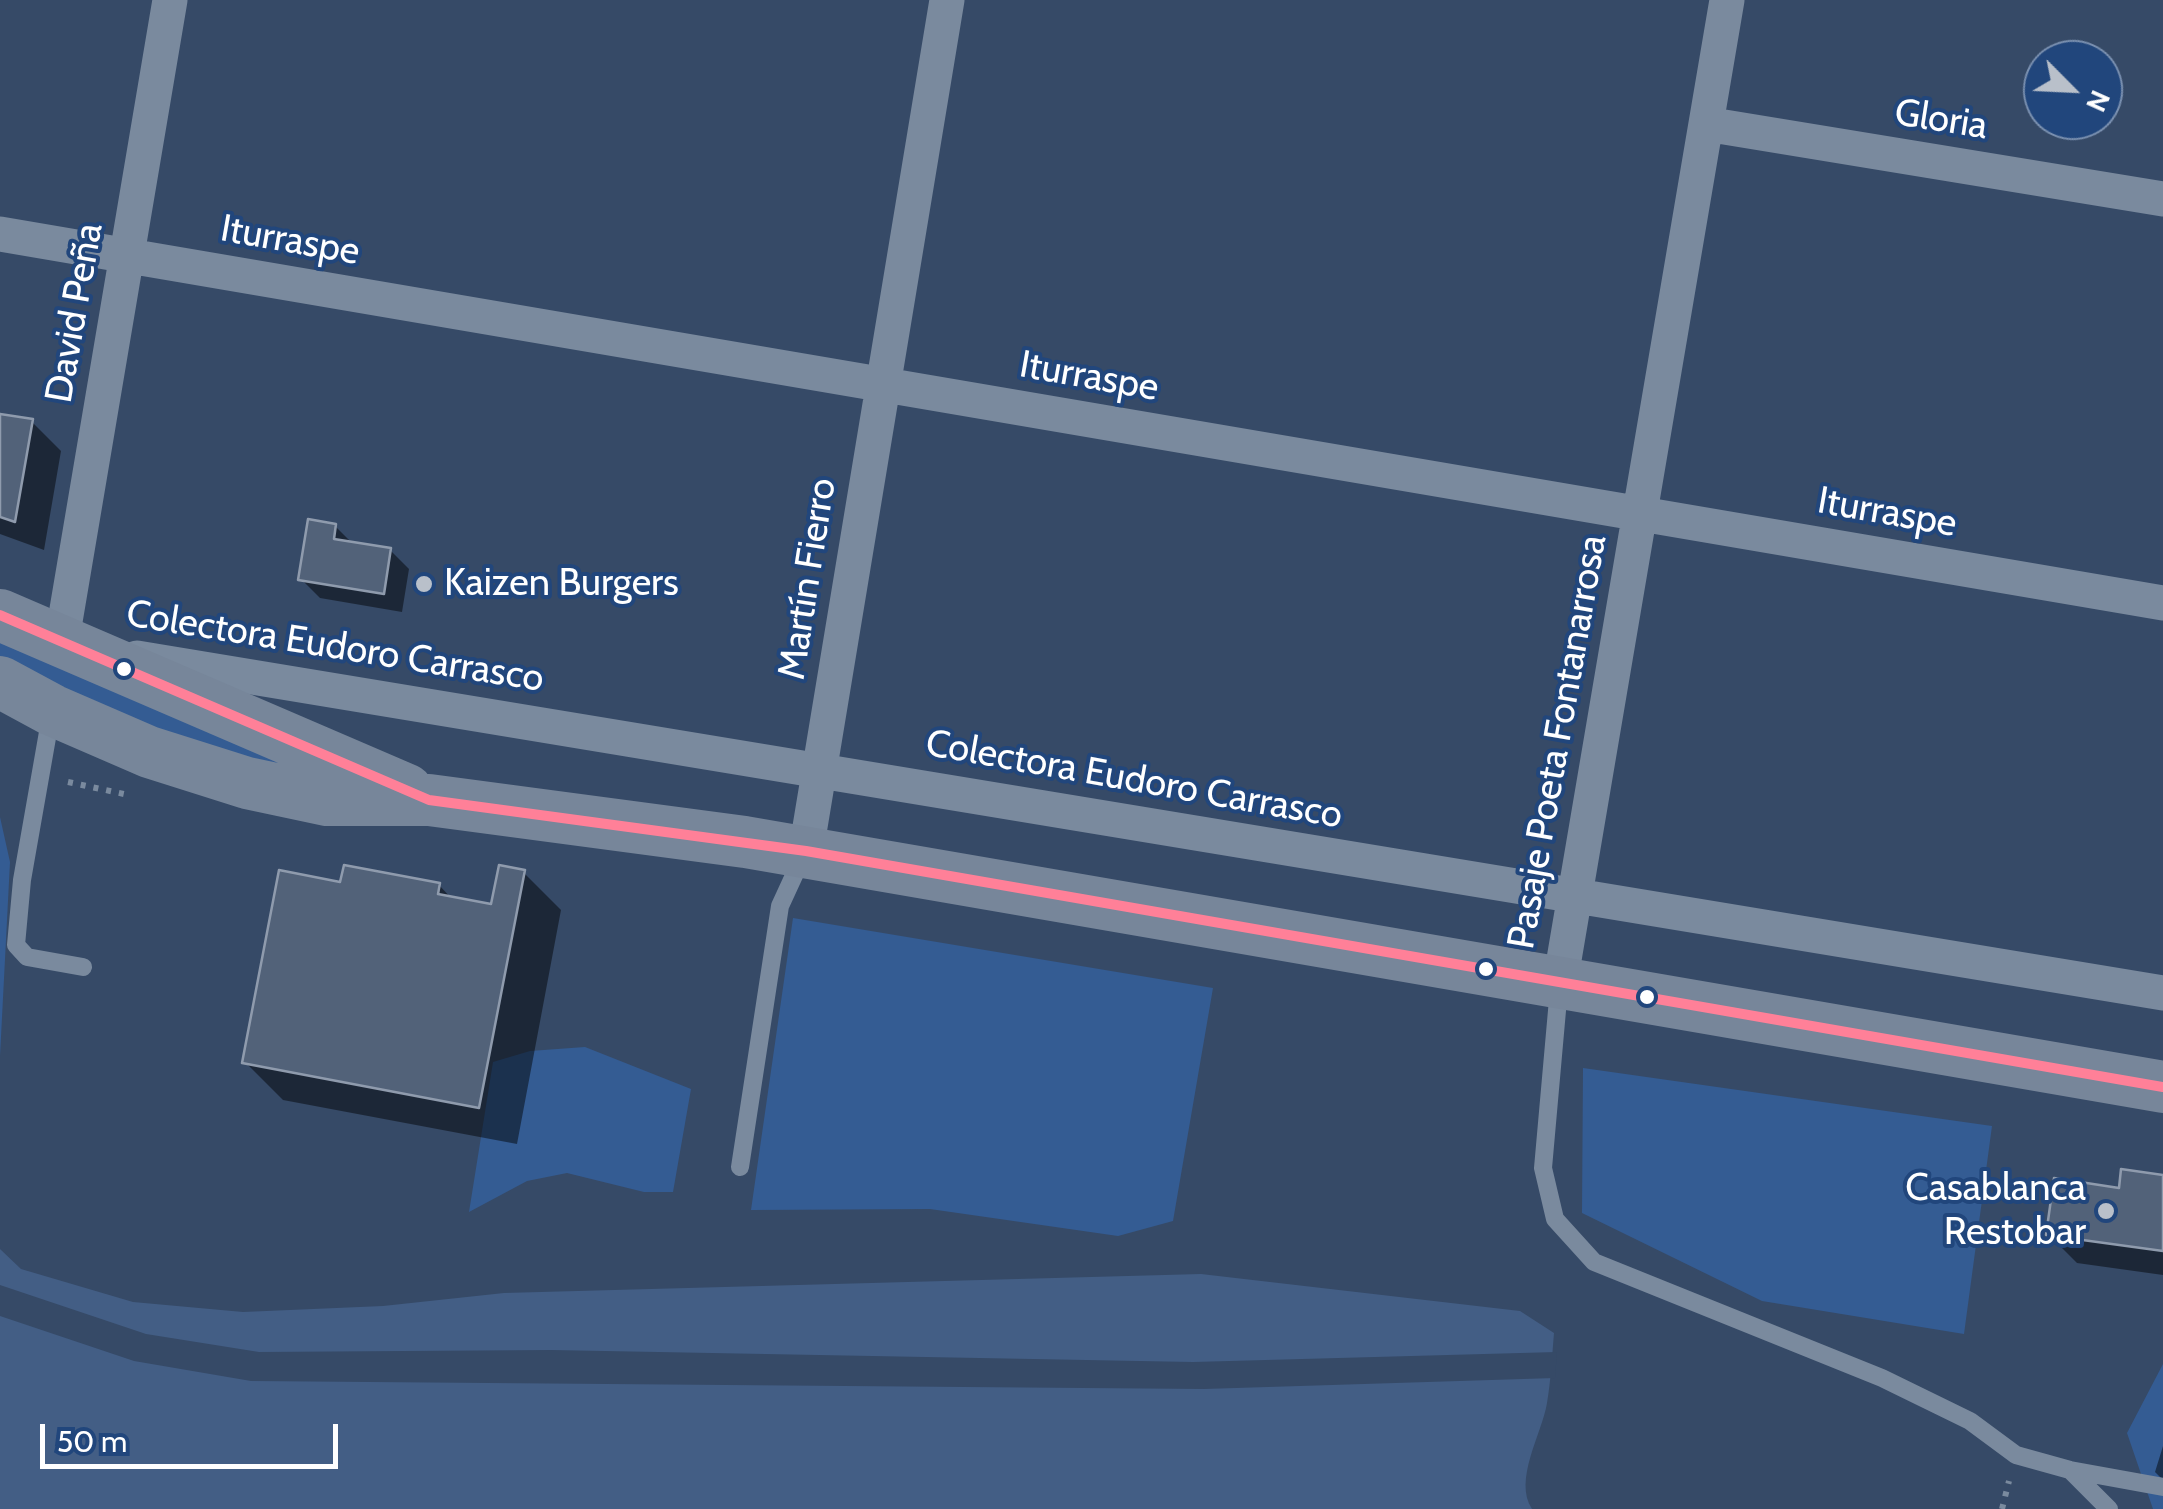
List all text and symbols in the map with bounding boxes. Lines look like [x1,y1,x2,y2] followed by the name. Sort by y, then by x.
[2023,40,2123,140] north arrow
[2079,85,2118,117] text: N
[1891,90,1991,150] street label: Gloria
[217,206,363,276] street label: Iturraspe
[37,220,113,406] street label: David Peña
[1016,342,1162,412] street label: Iturraspe
[770,475,846,683] street label: Martín Fierro
[1814,478,1960,548] street label: Iturraspe
[1499,531,1617,953] street label: Pasaje Poeta Fontanarrosa
[444,561,679,607] place label: Kaizen Burgers
[413,573,435,595] marker: Kaizen Burgers
[123,591,547,703] street label: Colectora Eudoro Carrasco
[114,659,134,679] unlabelled marker
[922,721,1346,839] street label: Colectora Eudoro Carrasco
[1476,959,1496,979] unlabelled marker
[1637,987,1657,1007] unlabelled marker
[1905,1166,2086,1256] place label: Casablanca Restobar
[2095,1200,2117,1222] marker: Casablanca Restobar
[45,1404,342,1466] scale bar
[57,1423,127,1460] text: 50 m

